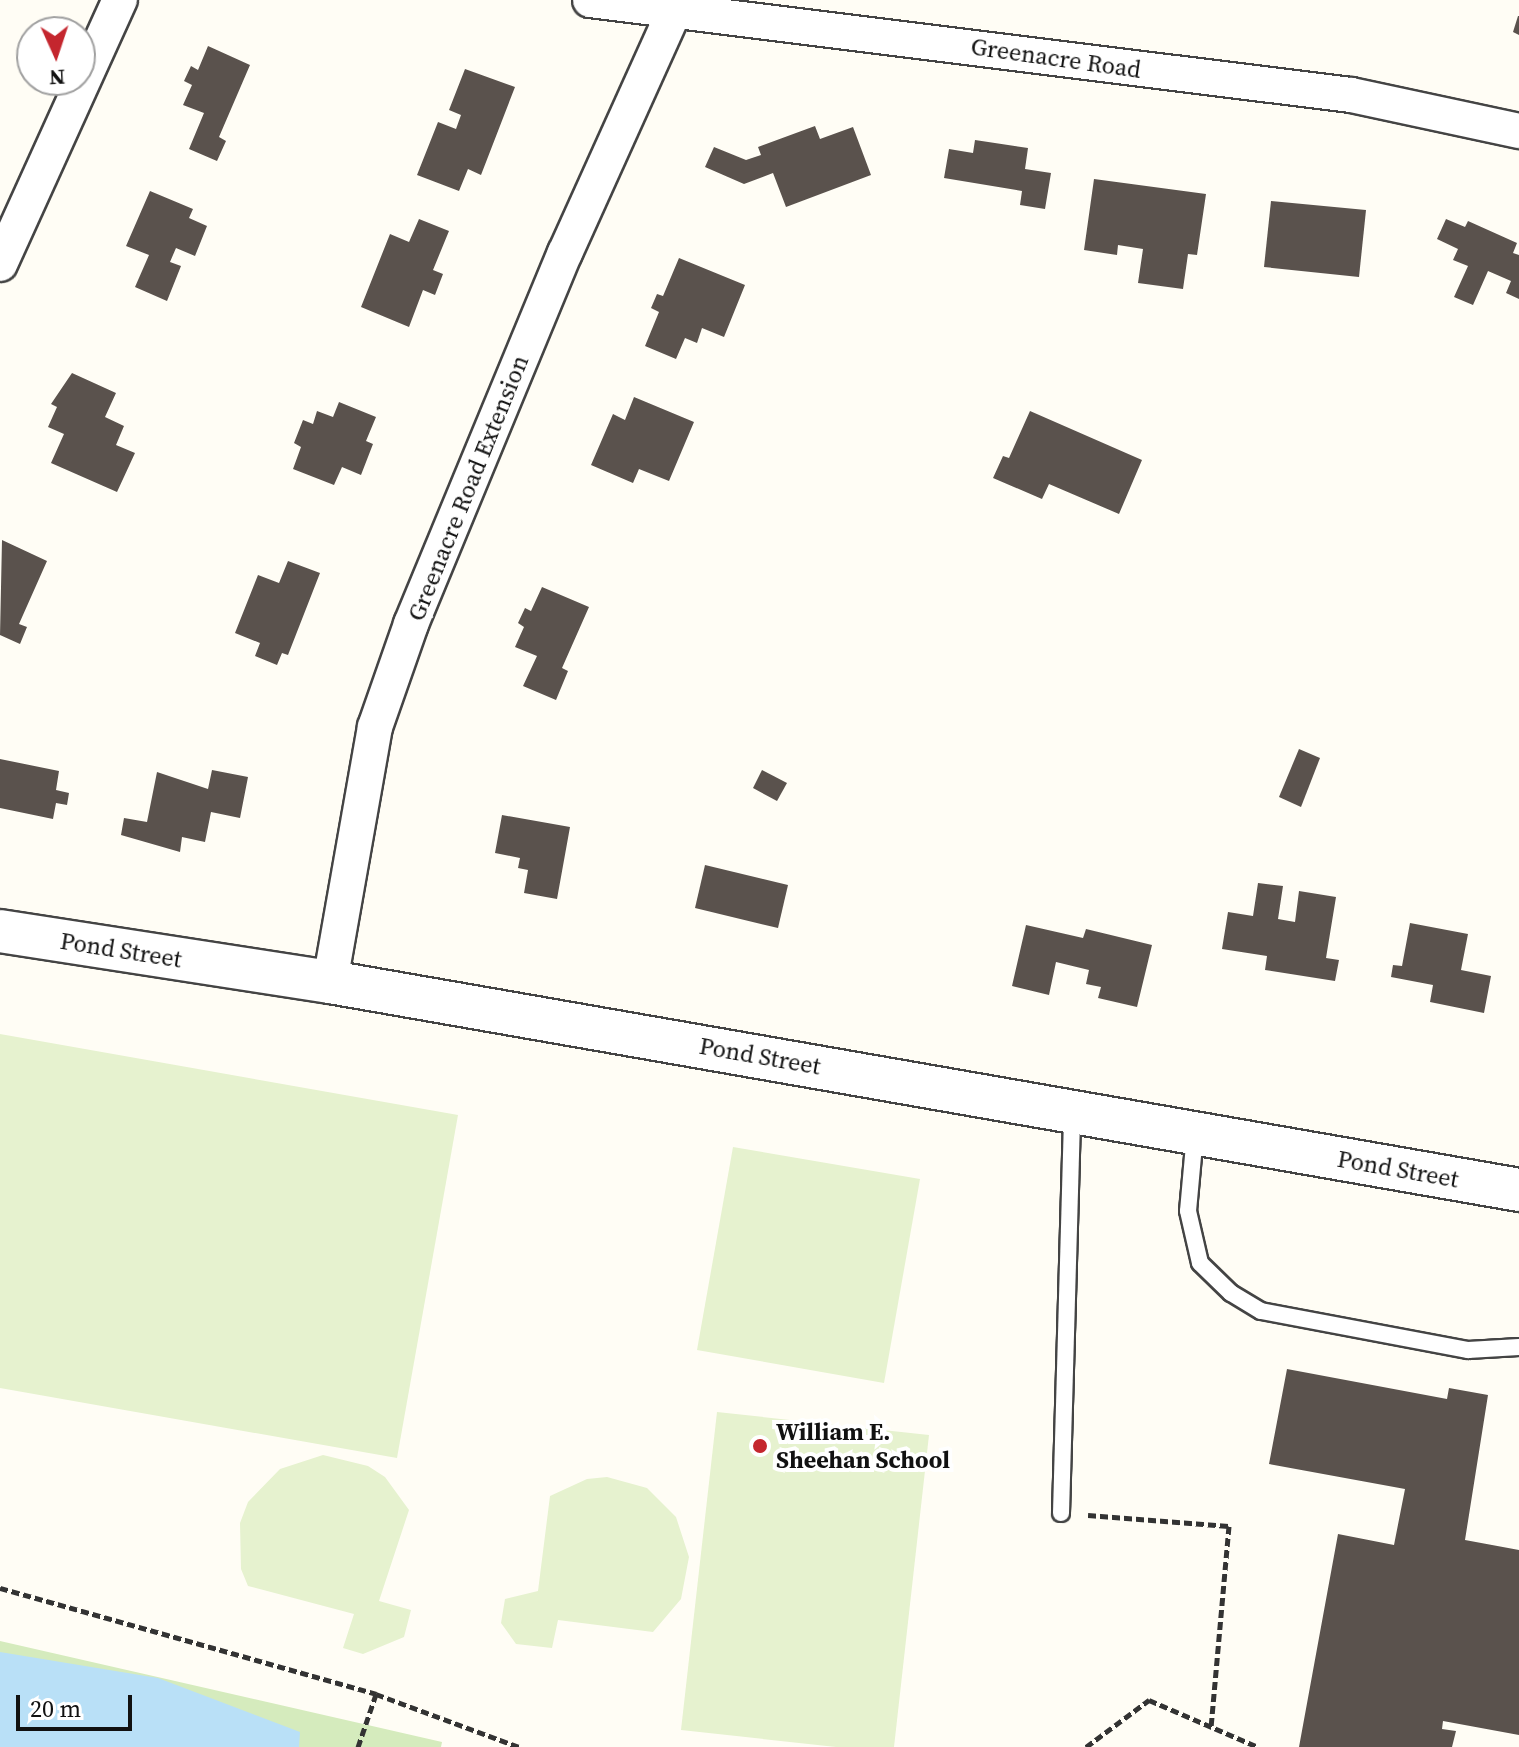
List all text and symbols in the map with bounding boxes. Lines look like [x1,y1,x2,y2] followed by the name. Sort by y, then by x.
[16,16,96,96] north arrow
[969,32,1143,84] street label: Greenacre Road
[48,63,66,93] text: N
[401,351,535,625] street label: Greenacre Road Extension
[58,926,184,974] street label: Pond Street
[697,1031,823,1081] street label: Pond Street
[1335,1144,1461,1194] street label: Pond Street
[776,1418,950,1474] place label: William E. Sheehan School
[751,1437,769,1455] marker: William E. Sheehan School
[20,1679,136,1729] scale bar
[30,1692,81,1725] text: 20 m

